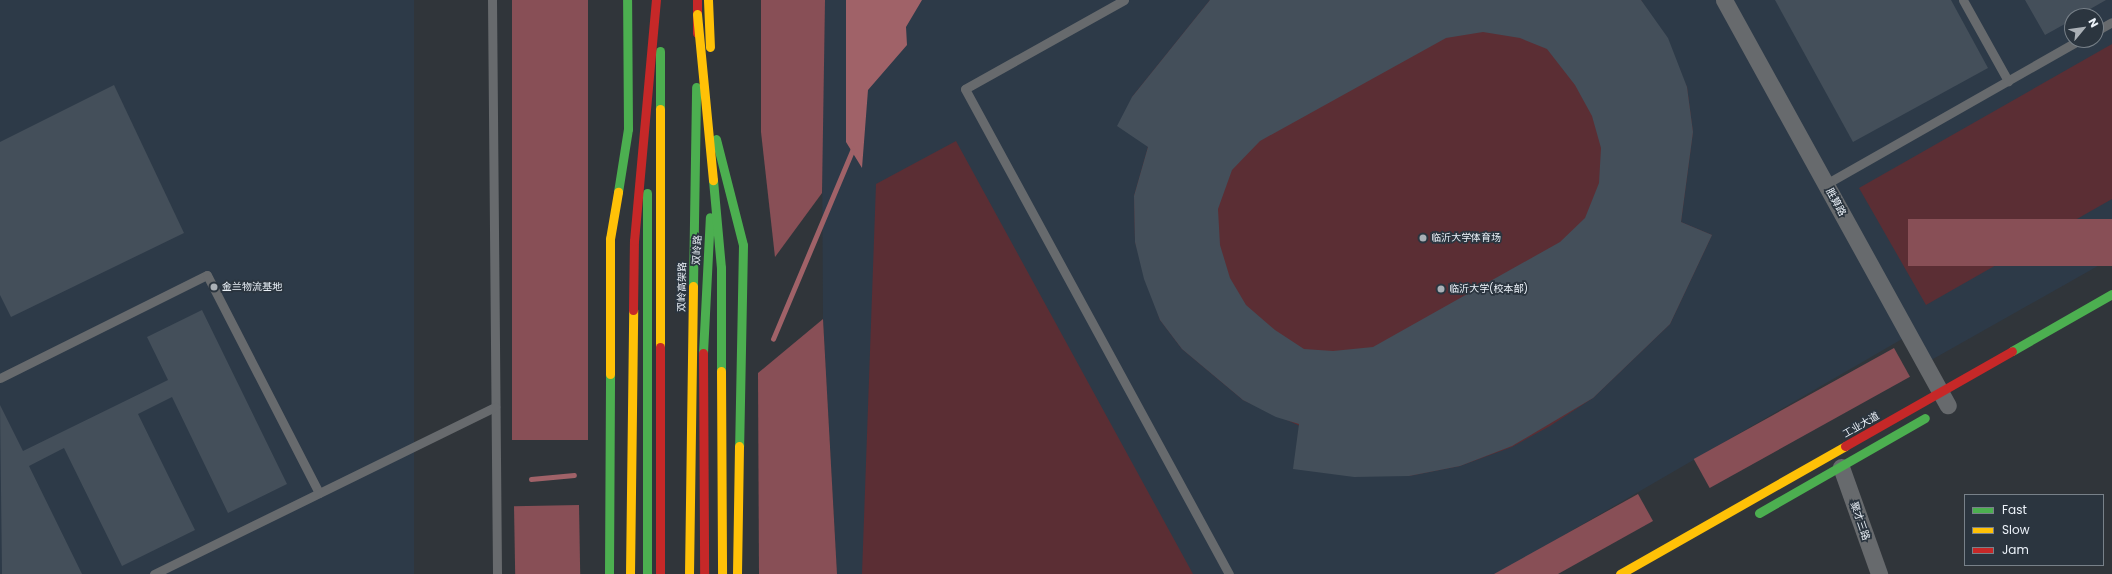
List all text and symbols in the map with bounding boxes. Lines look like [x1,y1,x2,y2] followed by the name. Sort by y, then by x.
[2064,8,2104,48] north arrow
[2085,15,2103,30] text: N
[1823,186,1849,218] street label: 胜算路
[1431,232,1501,244] place label: 临沂大学体育场
[1418,233,1428,243] marker: 临沂大学体育场
[690,235,704,265] street label: 双岭路
[676,262,688,312] street label: 双岭高架路
[222,281,282,293] place label: 金兰物流基地
[209,282,219,292] marker: 金兰物流基地
[1449,283,1528,295] place label: 临沂大学(校本部)
[1436,284,1446,294] marker: 临沂大学(校本部)
[1841,410,1881,440] street label: 工业大道
[1964,494,2104,566] legend
[1848,500,1872,542] street label: 聚才三路
[2002,501,2027,518] text: Fast
[2002,521,2030,538] text: Slow
[2002,541,2029,558] text: Jam

